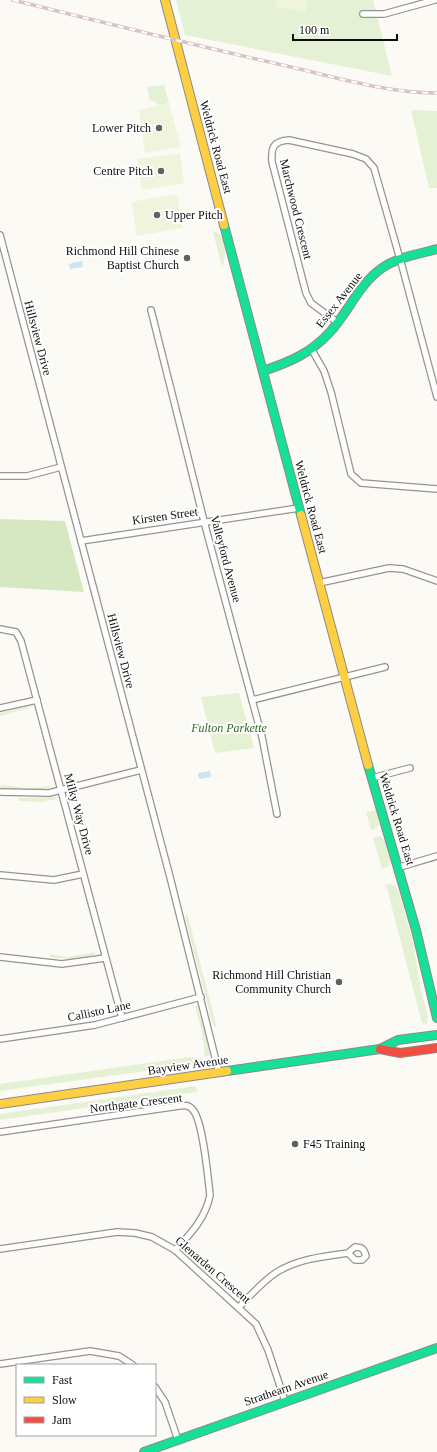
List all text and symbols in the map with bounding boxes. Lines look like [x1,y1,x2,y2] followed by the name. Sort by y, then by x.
[293,16,397,42] scale bar
[299,23,330,37] text: 100 m
[197,99,235,196] street label: Weldrick Road East
[92,121,151,135] place label: Lower Pitch
[154,123,164,133] marker: Lower Pitch
[277,157,315,261] street label: Marchwood Crescent
[93,164,153,178] place label: Centre Pitch
[156,166,166,176] marker: Centre Pitch
[165,208,223,222] place label: Upper Pitch
[152,210,162,220] marker: Upper Pitch
[66,244,179,272] place label: Richmond Hill Chinese Baptist Church
[182,253,192,263] marker: Richmond Hill Chinese Baptist Church
[313,269,365,331] street label: Essex Avenue
[21,299,55,377] street label: Hillsview Drive
[292,459,330,556] street label: Weldrick Road East
[131,504,199,528] street label: Kirsten Street
[208,514,244,604] street label: Valleyford Avenue
[104,612,138,690] street label: Hillsview Drive
[190,721,267,735] park label: Fulton Parkette
[376,771,418,867] street label: Weldrick Road East
[61,772,97,856] street label: Milky Way Drive
[212,968,331,996] place label: Richmond Hill Christian Community Church
[334,977,344,987] marker: Richmond Hill Christian Community Church
[66,997,132,1025] street label: Callisto Lane
[147,1052,229,1078] street label: Bayview Avenue
[89,1090,184,1116] street label: Northgate Crescent
[303,1137,365,1151] place label: F45 Training
[290,1139,300,1149] marker: F45 Training
[173,1234,254,1307] street label: Glenarden Crescent
[16,1364,156,1436] legend
[242,1367,330,1409] street label: Strathearn Avenue
[52,1373,73,1387] text: Fast
[52,1393,77,1407] text: Slow
[52,1413,72,1427] text: Jam

